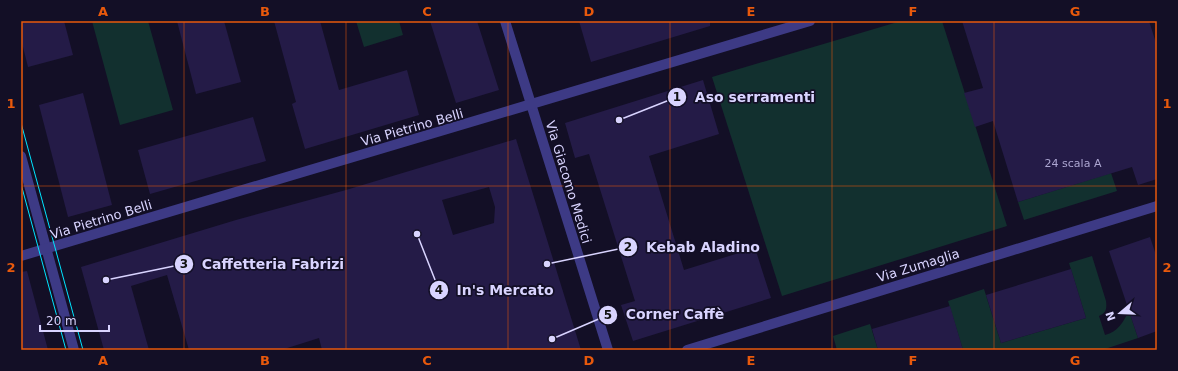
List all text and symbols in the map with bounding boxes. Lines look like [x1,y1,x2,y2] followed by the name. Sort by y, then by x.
[98,4,108,19] text: A
[260,4,270,19] text: B
[422,4,432,19] text: C
[584,4,595,19] text: D
[747,4,755,19] text: E
[909,4,917,19] text: F
[1070,4,1080,19] text: G
[667,84,823,110] callout: Aso serramenti
[695,89,815,105] text: Aso serramenti
[673,90,681,104] text: 1
[6,96,16,111] text: 1
[1162,96,1172,111] text: 1
[359,106,465,149] street label: Via Pietrino Belli
[543,119,594,245] street label: Via Giacomo Medici
[1045,157,1102,170] house number: 24 scala A
[48,197,154,242] street label: Via Pietrino Belli
[618,234,768,260] callout: Kebab Aladino
[646,239,760,255] text: Kebab Aladino
[624,240,632,254] text: 2
[875,246,961,285] street label: Via Zumaglia
[174,251,352,277] callout: Caffetteria Fabrizi
[202,256,344,272] text: Caffetteria Fabrizi
[180,257,188,271] text: 3
[6,260,16,275] text: 2
[1162,260,1172,275] text: 2
[429,277,562,303] callout: In's Mercato
[456,282,554,298] text: In's Mercato
[435,283,443,297] text: 4
[1100,293,1140,333] north arrow
[598,302,732,328] callout: Corner Caffè
[626,306,724,322] text: Corner Caffè
[40,307,109,333] scale bar
[604,308,612,322] text: 5
[1103,310,1119,323] text: N
[46,314,77,328] text: 20 m
[98,353,108,368] text: A
[260,353,270,368] text: B
[422,353,432,368] text: C
[584,353,595,368] text: D
[747,353,755,368] text: E
[909,353,917,368] text: F
[1070,353,1080,368] text: G

